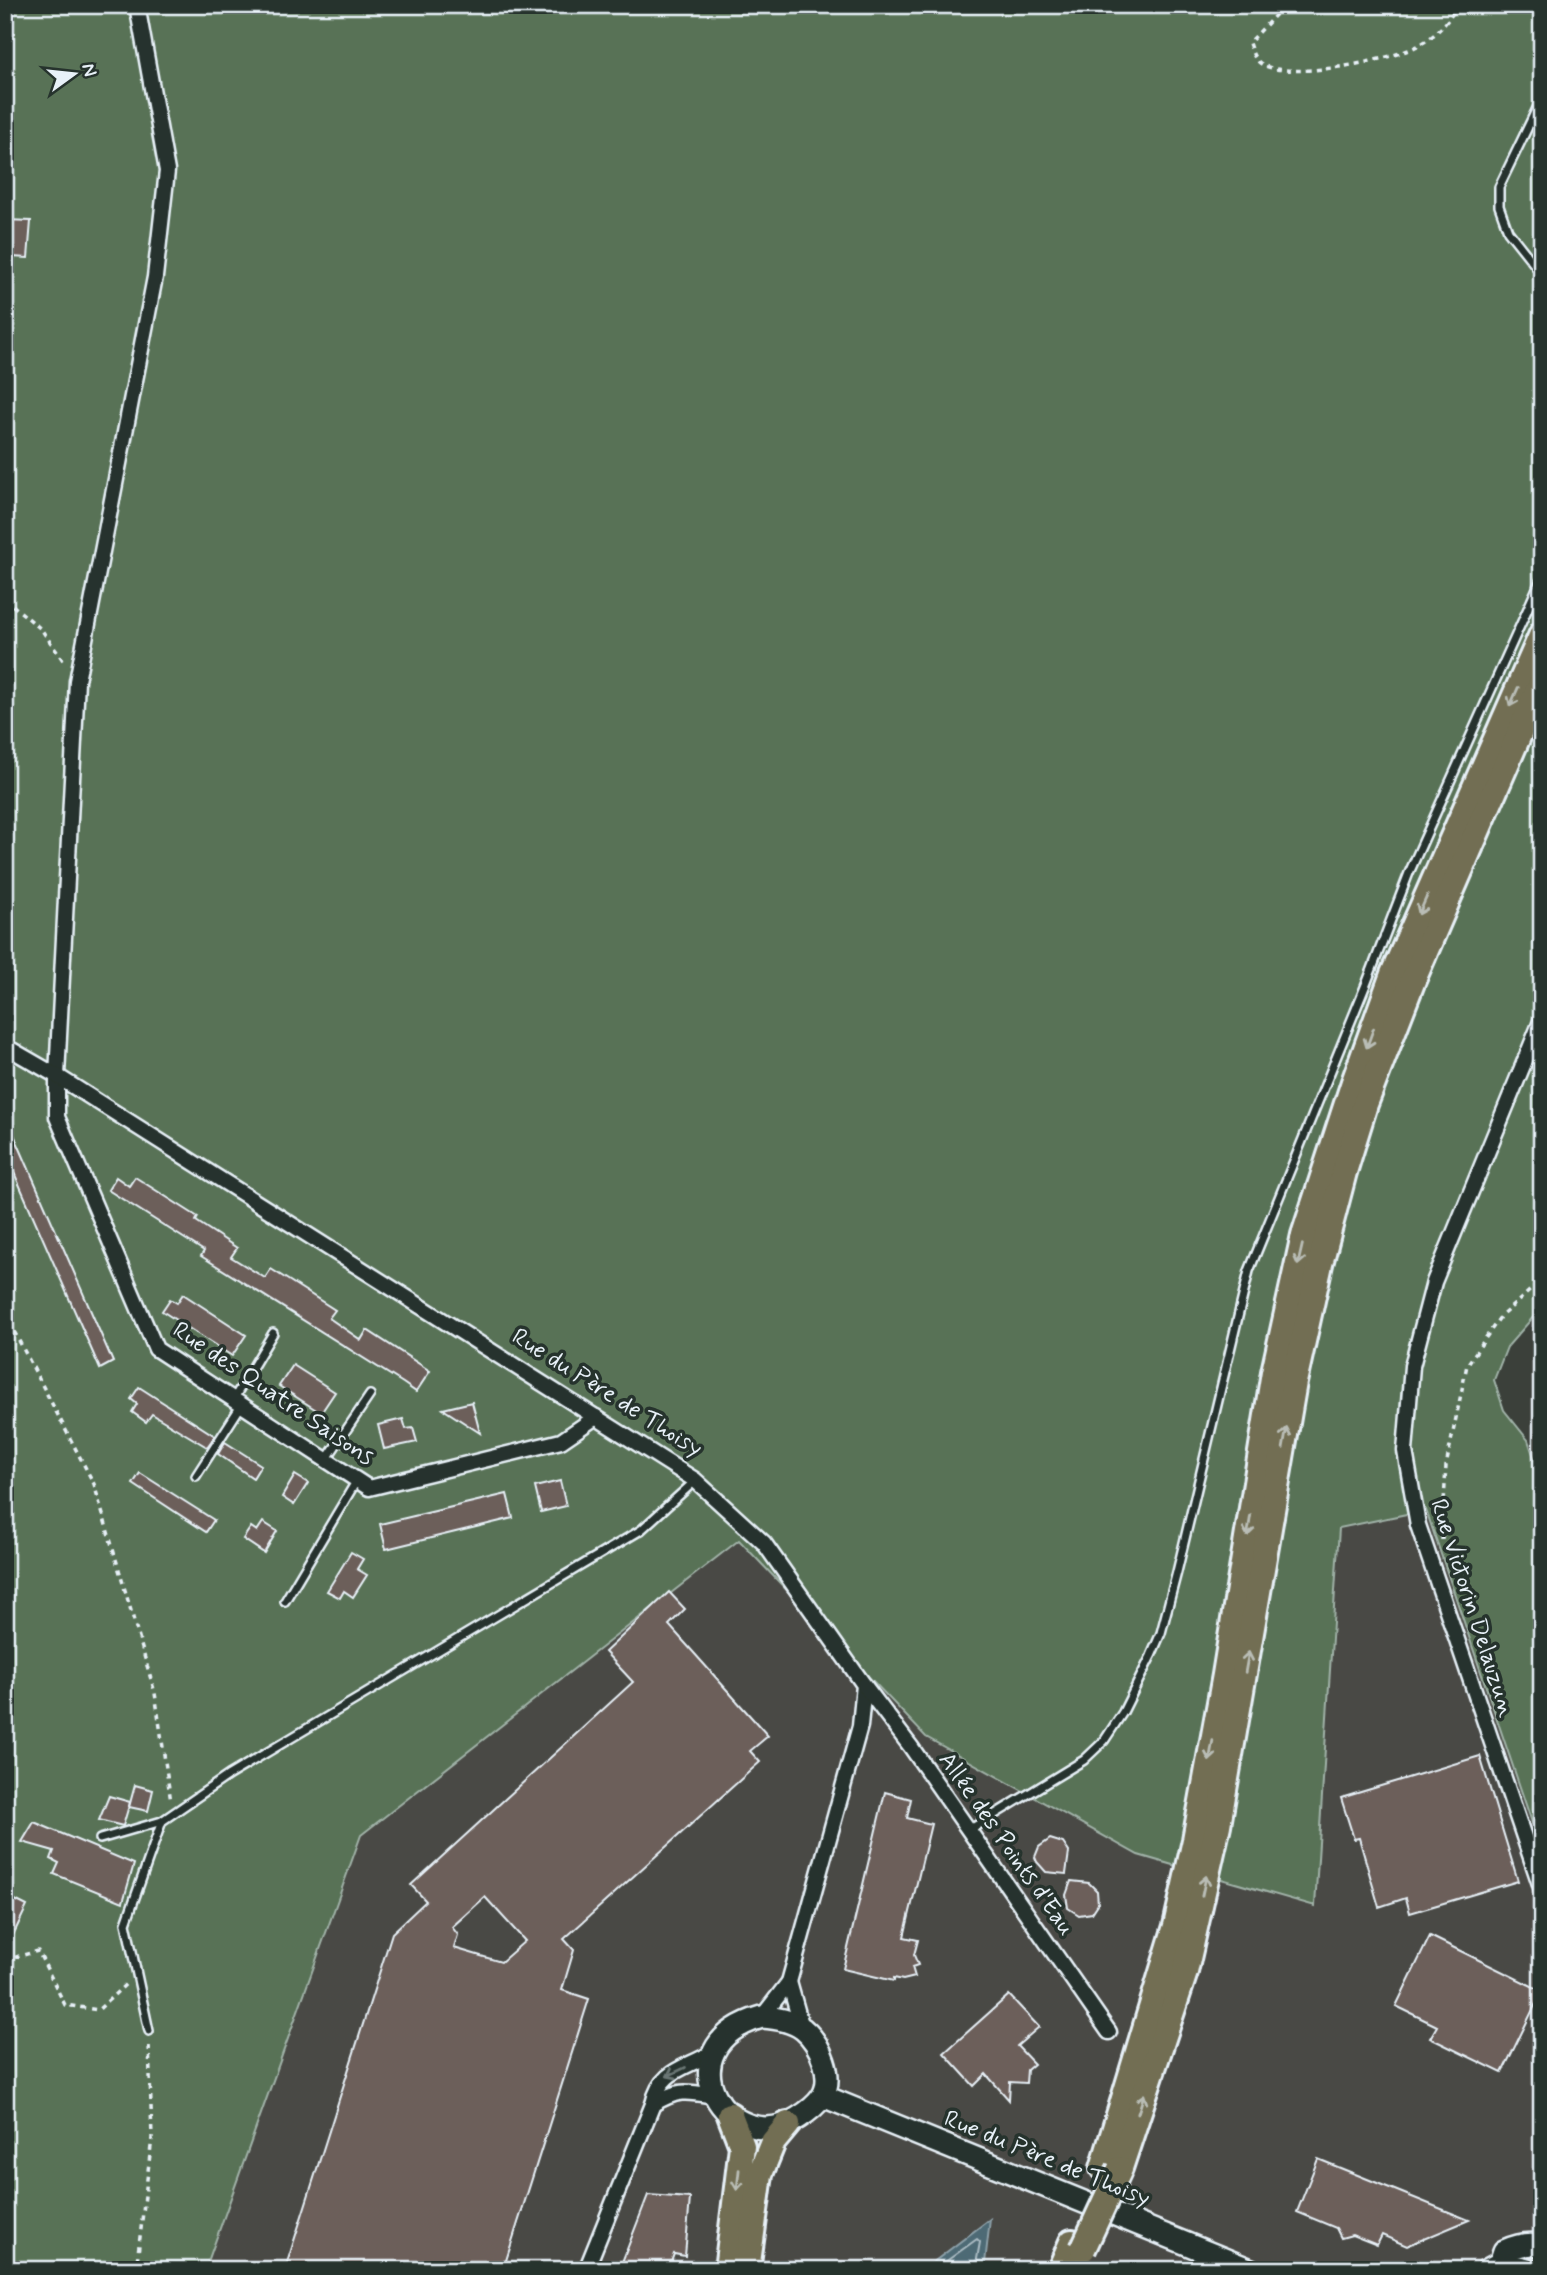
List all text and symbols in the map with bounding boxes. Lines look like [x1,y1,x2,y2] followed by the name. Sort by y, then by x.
[38,38,108,108] north arrow
[75,61,103,79] text: N
[1507,686,1520,707] one-way arrow
[1416,894,1429,916] one-way arrow
[1363,1027,1375,1049] one-way arrow
[1293,1243,1306,1266] one-way arrow
[166,1315,380,1473] street label: Rue des Quatre Saisons
[506,1322,708,1464] street label: Rue du Père de Thoisy
[1279,1427,1292,1450] one-way arrow
[1422,1495,1522,1721] street label: Rue Victorin Delauzun
[1242,1514,1255,1537] one-way arrow
[1241,1651,1254,1674] one-way arrow
[1204,1739,1218,1762] one-way arrow
[931,1746,1081,1942] street label: Allée des Points d'Eau
[1198,1875,1212,1898] one-way arrow
[667,2066,687,2080] one-way arrow
[1136,2094,1149,2116] one-way arrow
[939,2104,1155,2214] street label: Rue du Père de Thoisy
[731,2169,744,2191] one-way arrow

